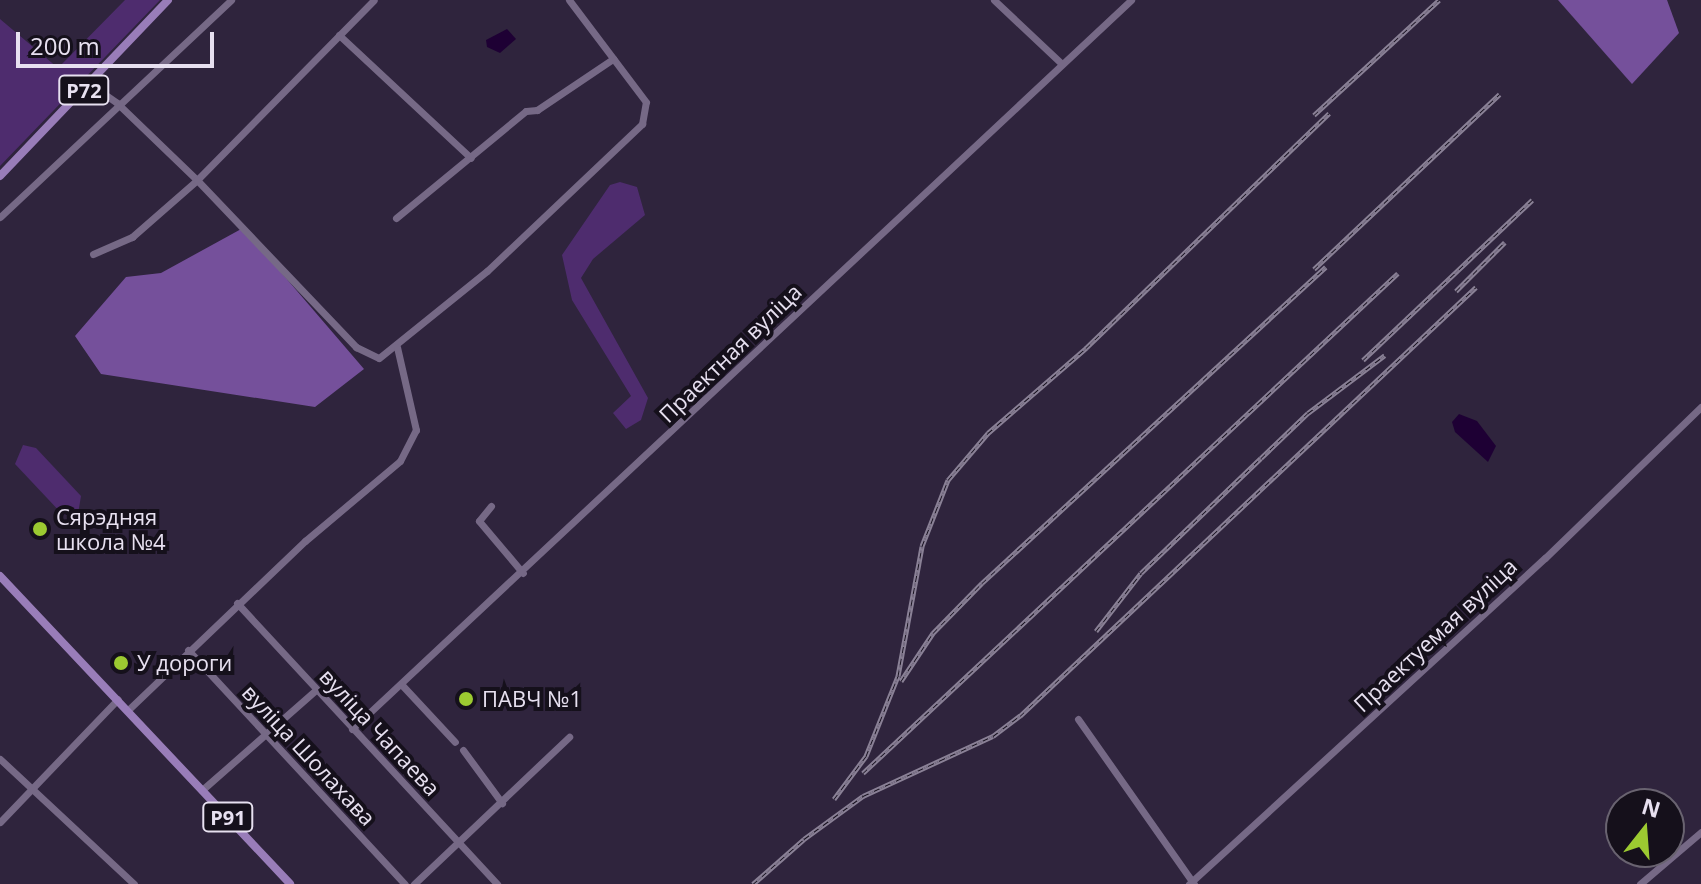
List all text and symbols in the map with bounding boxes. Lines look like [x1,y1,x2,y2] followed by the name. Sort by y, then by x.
[20,16,218,66] scale bar
[30,29,100,62] text: 200 m
[58,74,110,106] road number: Р72
[653,278,807,428] street label: Праектная вуліца
[56,503,166,554] place label: Сярэдняя школа №4
[31,520,49,538] marker: Сярэдняя школа №4
[1348,553,1522,717] street label: Праектуемая вуліца
[137,650,232,676] place label: У дороги
[112,654,130,672] marker: У дороги
[314,663,446,801] street label: вуліца Чапаева
[237,679,381,831] street label: вуліца Шолахава
[482,686,582,712] place label: ПАВЧ №1
[457,690,475,708] marker: ПАВЧ №1
[1605,788,1685,868] north arrow
[1638,790,1664,824] text: N
[202,801,254,833] road number: Р91

